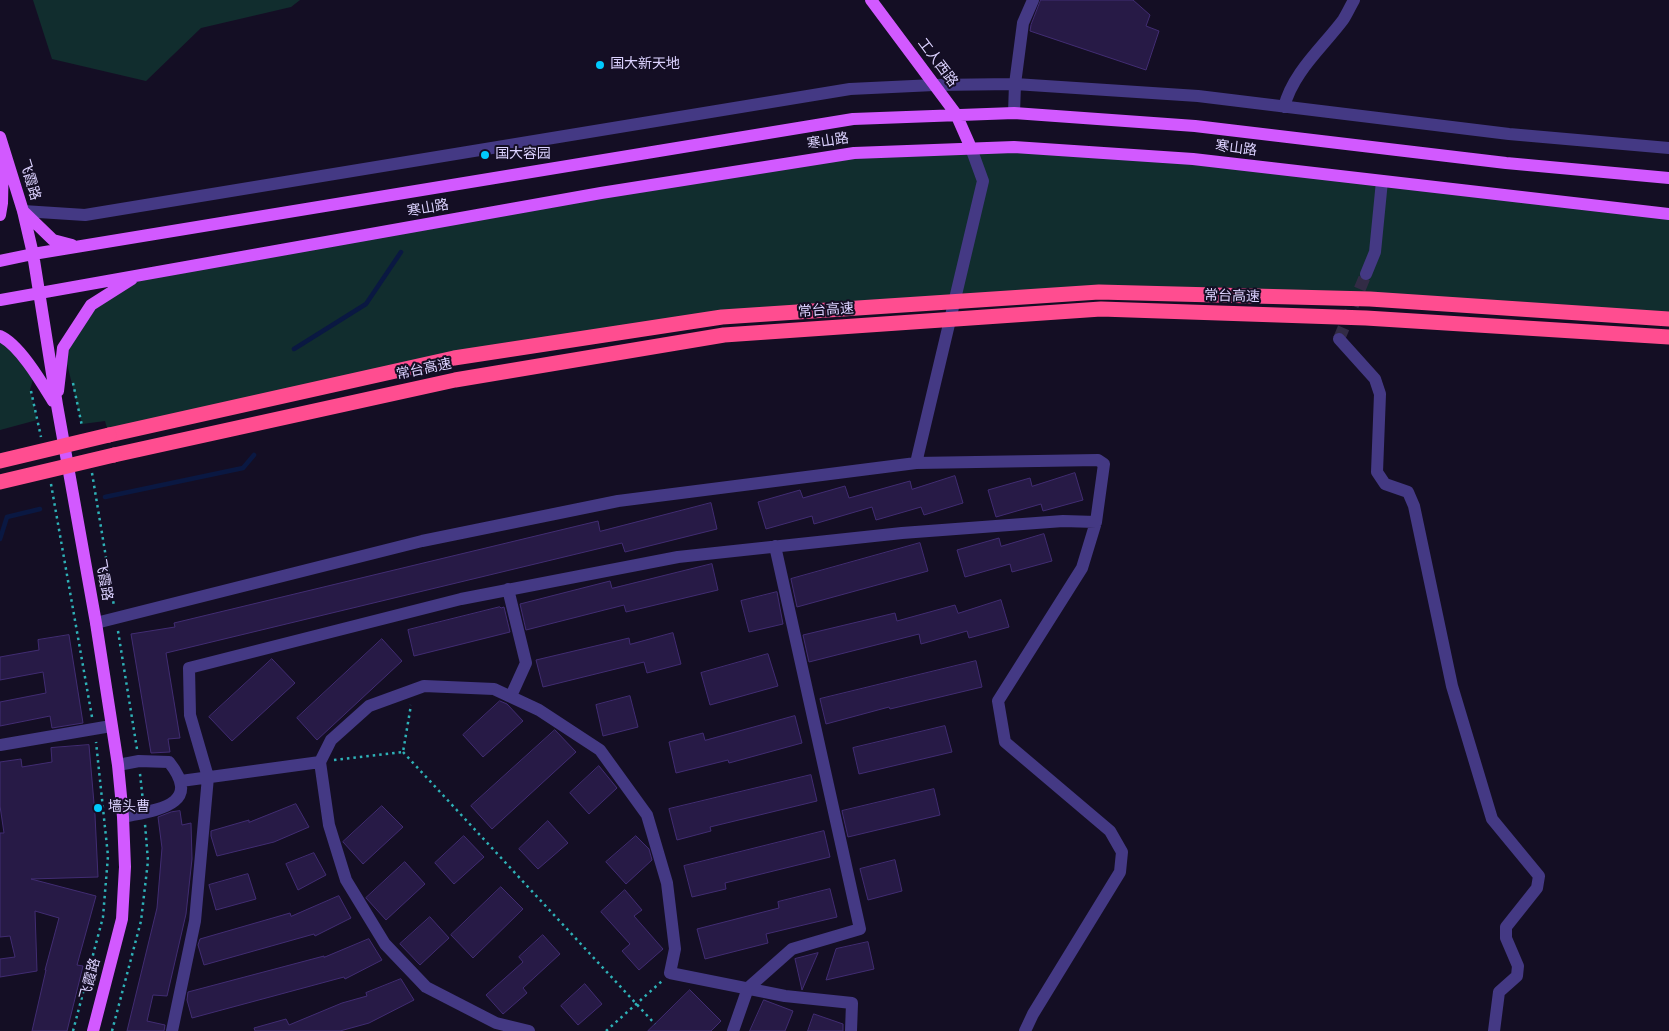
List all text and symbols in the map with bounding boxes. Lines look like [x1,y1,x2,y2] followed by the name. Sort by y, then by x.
[913,36,961,90] street label: 工人西路
[610,57,680,73] place label: 国大新天地
[594,59,606,71] marker: 国大新天地
[806,130,850,154] street label: 寒山路
[1214,138,1258,160] street label: 寒山路
[495,147,551,163] place label: 国大容园
[479,149,491,161] marker: 国大容园
[15,157,43,203] street label: 飞霞路
[406,197,450,221] street label: 寒山路
[1204,288,1260,306] street label: 常台高速
[797,301,855,321] street label: 常台高速
[395,356,453,384] street label: 常台高速
[91,558,115,602] street label: 飞霞路
[108,800,150,816] place label: 墙头曹
[92,802,104,814] marker: 墙头曹
[77,957,105,1001] street label: 飞霞路

